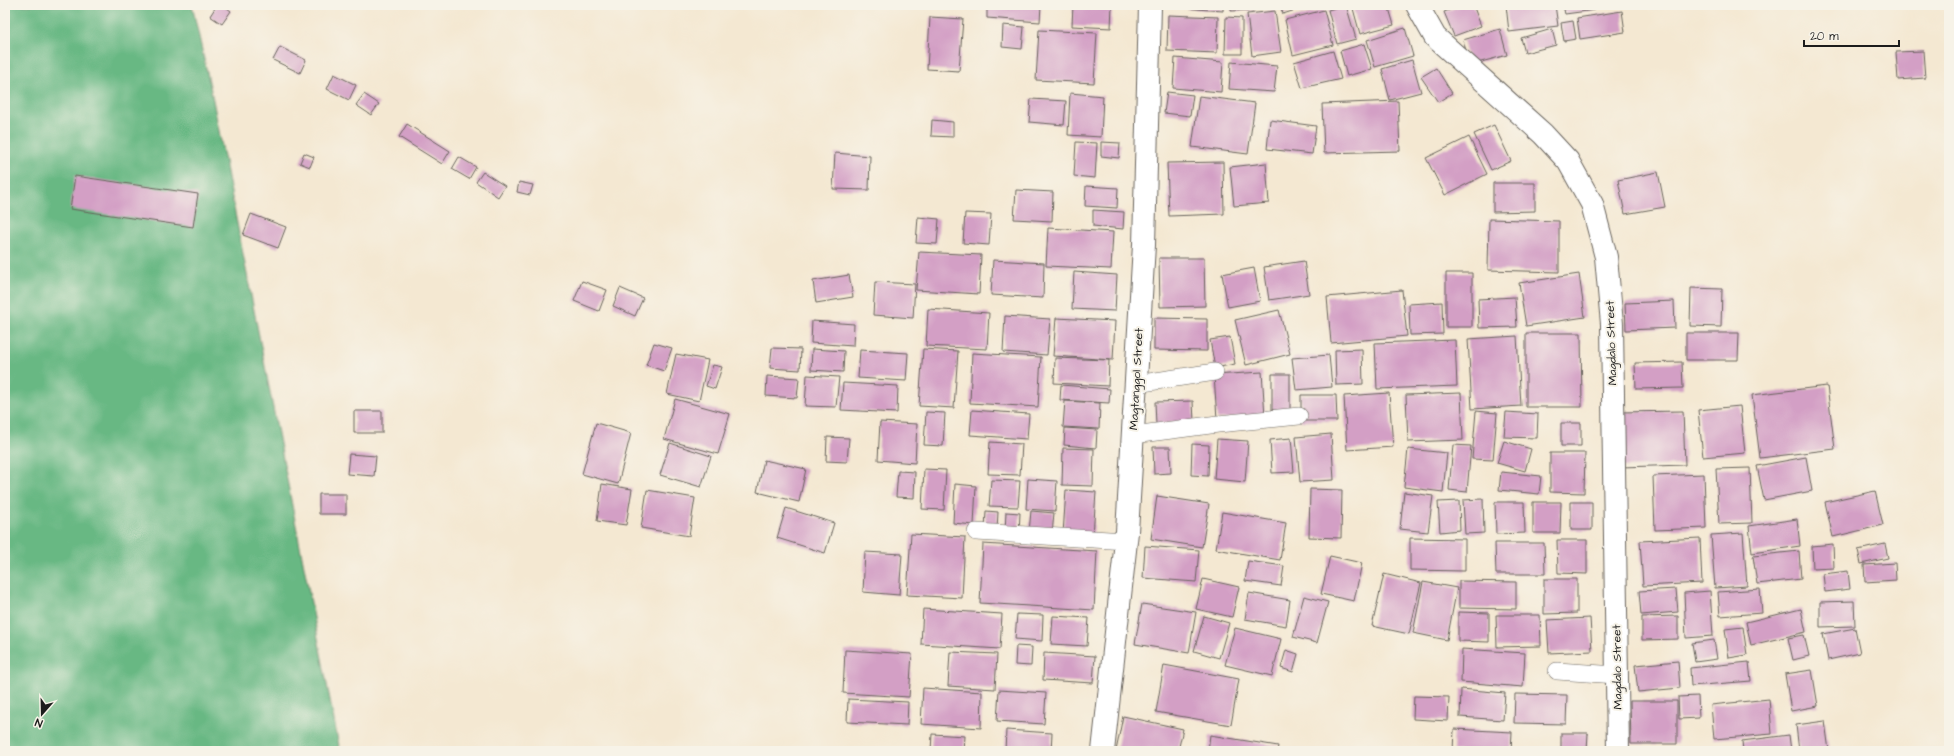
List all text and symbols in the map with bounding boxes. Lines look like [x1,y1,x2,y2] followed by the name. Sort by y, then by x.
[1804,22,1899,48] scale bar
[1810,28,1839,45] text: 20 m
[1602,300,1622,386] street label: Magdalo Street
[1125,327,1149,430] street label: Magtanggol Street
[1608,624,1628,710] street label: Magdalo Street
[22,694,62,734] north arrow
[33,715,45,731] text: N

